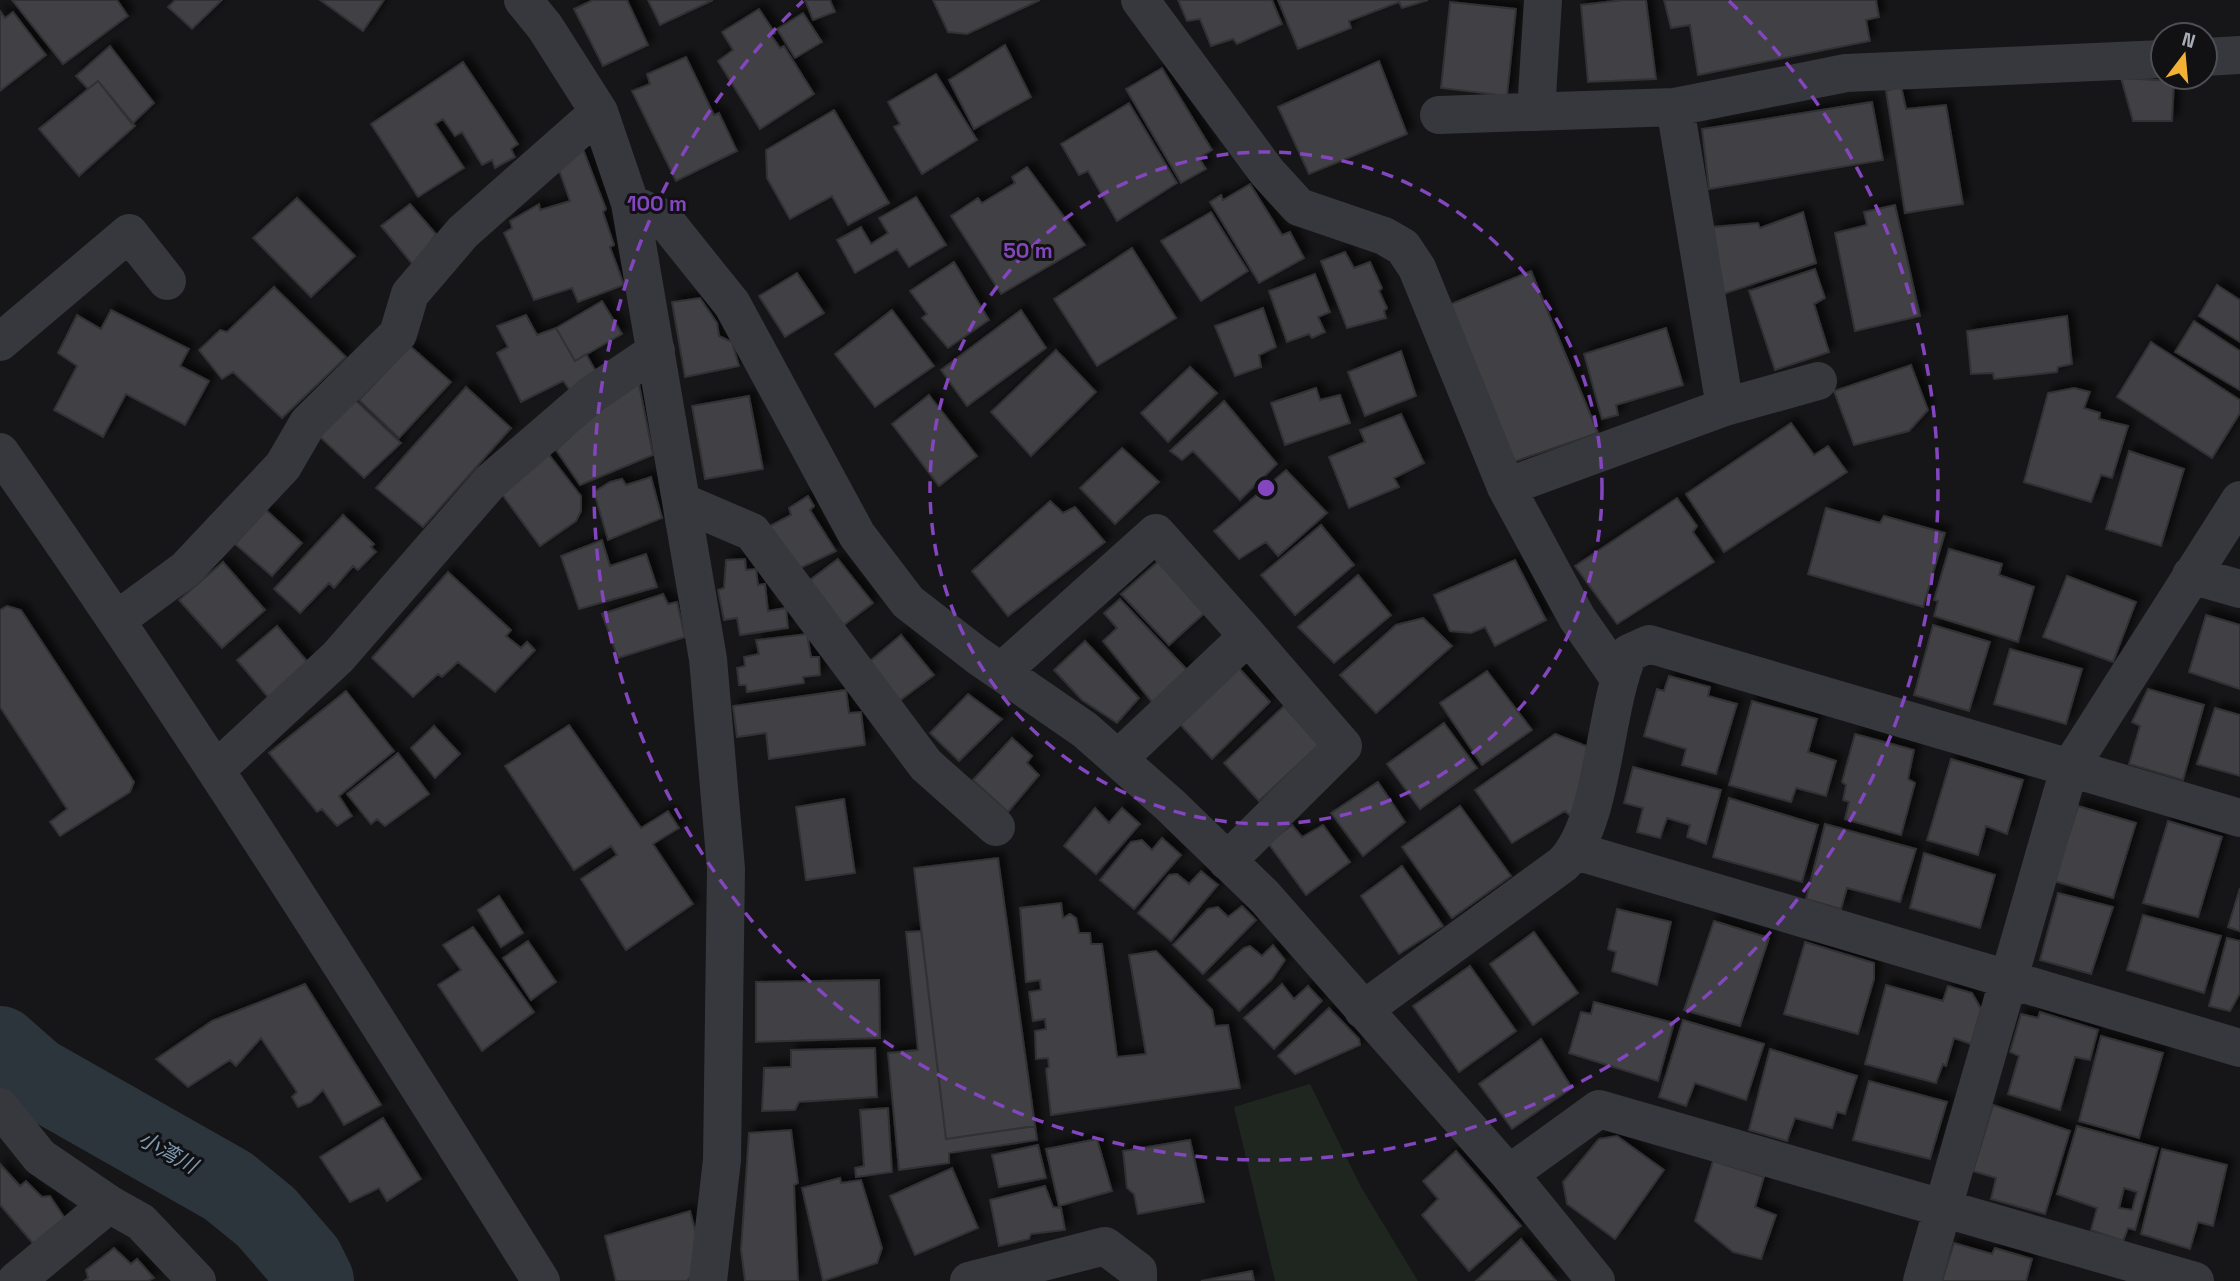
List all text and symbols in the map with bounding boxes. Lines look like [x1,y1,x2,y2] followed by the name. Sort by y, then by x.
[2149,21,2219,91] north arrow
[2179,26,2198,54] text: N
[627,190,687,217] text: 100 m
[1003,237,1053,264] text: 50 m
[1254,476,1278,500] centre of rings
[134,1125,204,1180] water label: 小湾川

